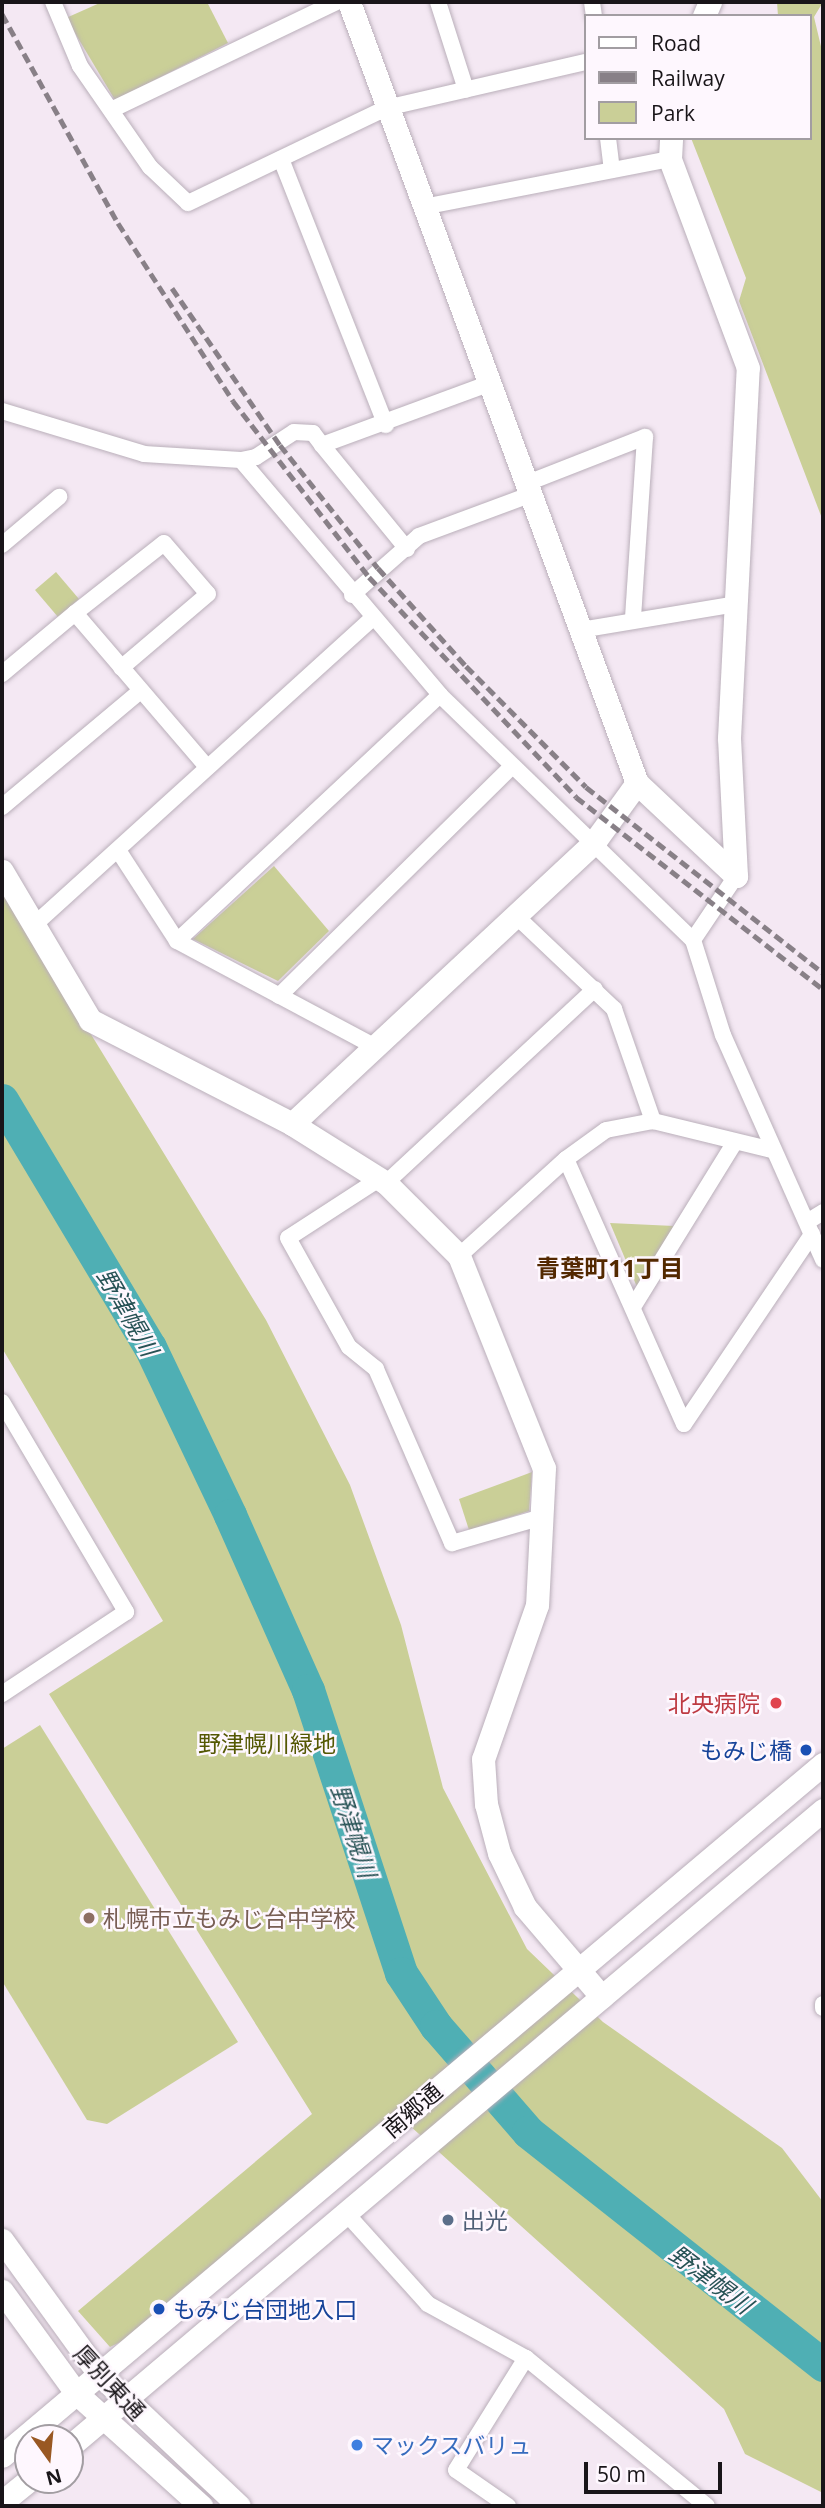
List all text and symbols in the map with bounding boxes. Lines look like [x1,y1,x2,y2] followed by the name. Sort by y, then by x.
[584,14,811,140] legend
[651,29,701,57] text: Road
[651,64,725,92] text: Railway
[651,99,695,127] text: Park
[536,1254,684,1282] district label: 青葉町11丁目
[92,1263,164,1361] water label: 野津幌川
[668,1689,760,1717] place label: 北央病院
[766,1693,786,1713] marker: 北央病院
[198,1729,336,1757] park label: 野津幌川緑地
[700,1736,792,1764] place label: もみじ橋
[798,1742,814,1758] marker: もみじ橋
[325,1781,383,1881] water label: 野津幌川
[103,1904,356,1932] place label: 札幌市立もみじ台中学校
[81,1910,97,1926] marker: 札幌市立もみじ台中学校
[377,2077,447,2143] street label: 南郷通
[462,2206,508,2234] place label: 出光
[440,2212,456,2228] marker: 出光
[664,2239,758,2319] water label: 野津幌川
[173,2295,357,2323] place label: もみじ台団地入口
[151,2301,167,2317] marker: もみじ台団地入口
[69,2339,151,2425] street label: 厚別東通
[14,2424,84,2494] north arrow
[371,2431,532,2459] place label: マックスバリュ
[349,2437,365,2453] marker: マックスバリュ
[587,2448,725,2492] scale bar
[597,2460,646,2488] text: 50 m
[43,2463,65,2492] text: N

